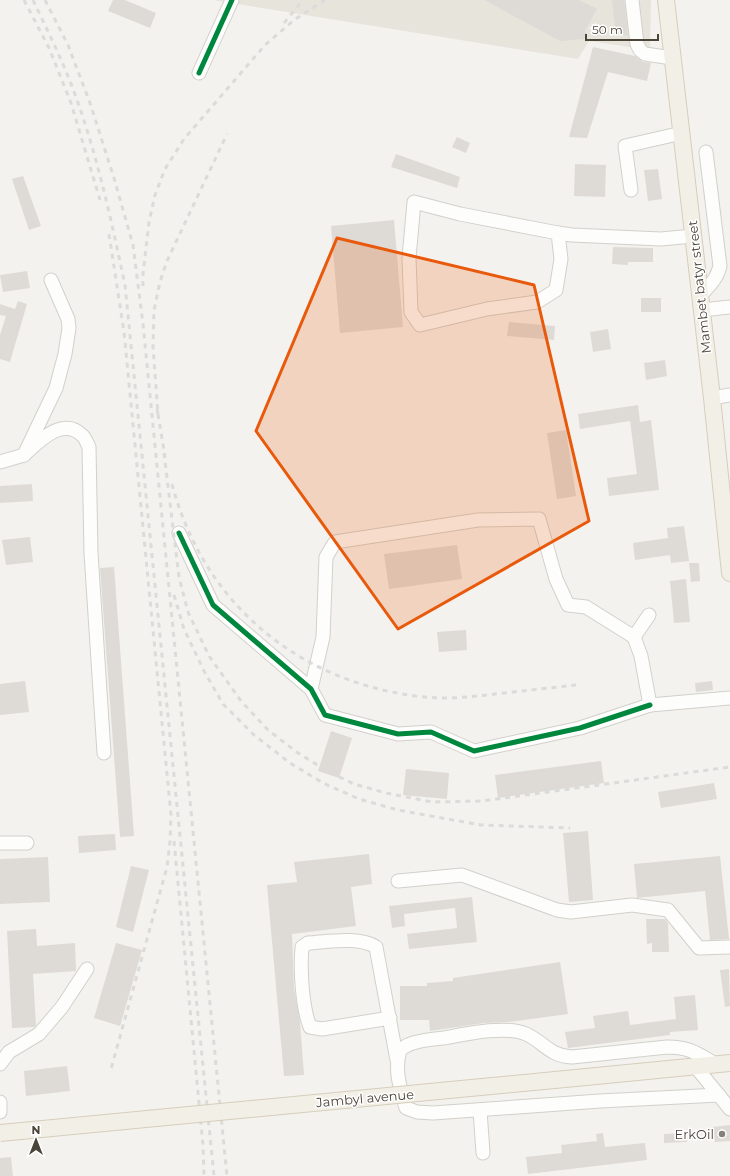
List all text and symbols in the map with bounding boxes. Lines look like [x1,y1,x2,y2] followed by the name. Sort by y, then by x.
[586,16,658,42] scale bar
[592,22,623,37] text: 50 m
[684,220,714,354] street label: Mambet batyr street
[314,1086,415,1110] street label: Jambyl avenue
[16,1120,56,1160] north arrow
[32,1123,40,1137] text: N
[675,1126,714,1142] place label: ErkOil
[717,1129,727,1139] marker: ErkOil

